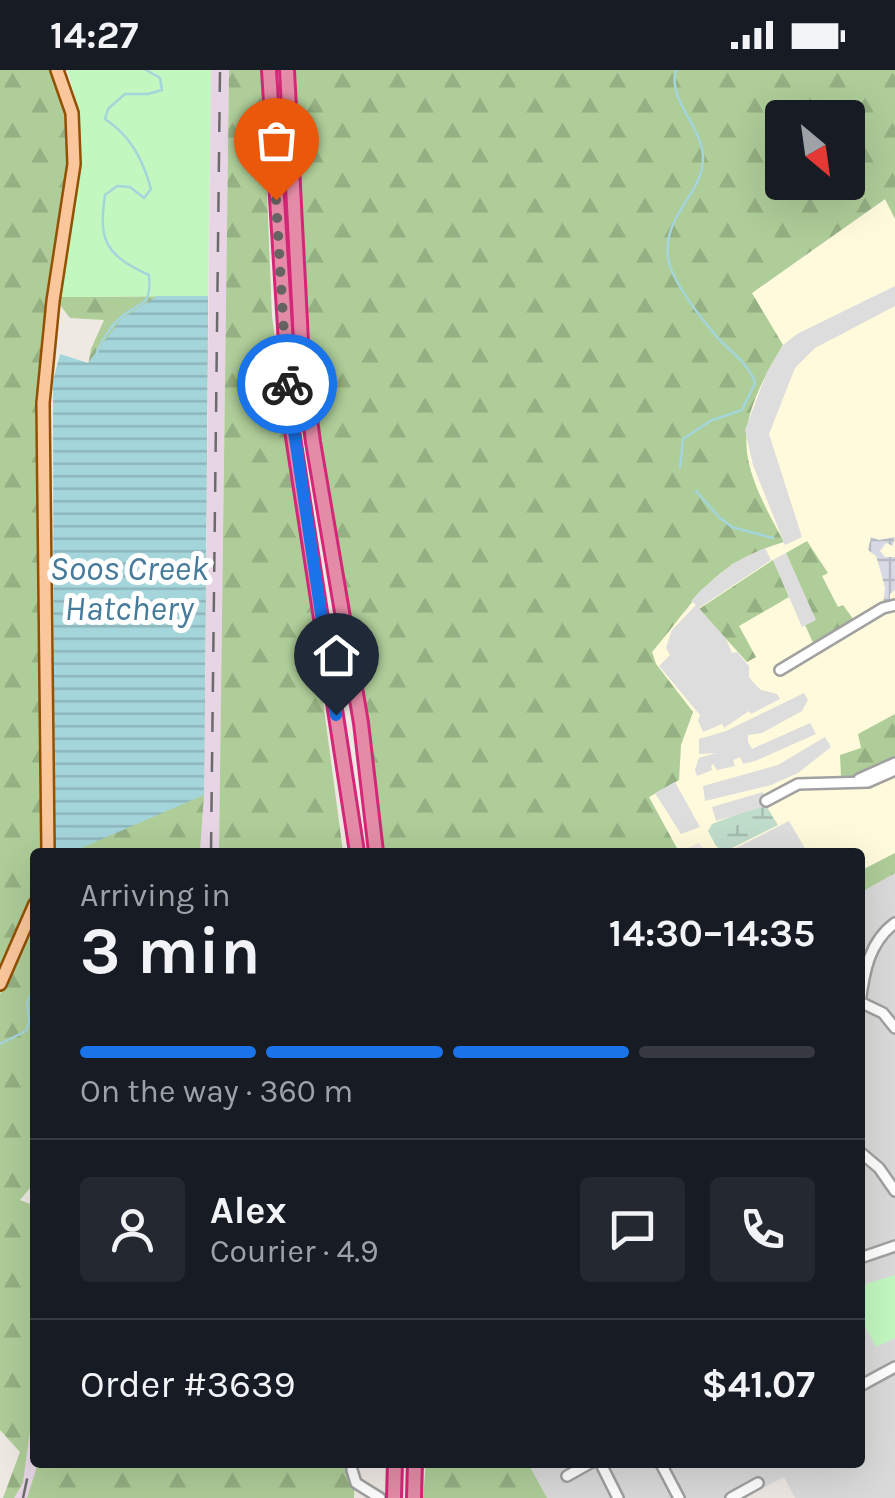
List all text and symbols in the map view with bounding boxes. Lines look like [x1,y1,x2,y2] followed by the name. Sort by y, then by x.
[50,13,138,58] text: 14:27
[234,98,319,201] pin
[765,100,865,200] north arrow
[765,100,865,200] map controls
[249,113,304,168] icon: bag
[237,334,337,434] courier
[260,357,315,412] icon: bike
[50,548,209,629] water label: Soos Creek Hatchery
[294,613,379,716] pin
[309,628,364,683] icon: home
[80,877,231,914] text: Arriving in
[609,911,815,956] text: 14:30–14:35
[80,913,260,989] text: 3 min
[80,1073,353,1110] text: On the way · 360 m
[80,1177,185,1282] button: person
[580,1177,685,1282] button: chat
[710,1177,815,1282] button: phone
[210,1188,287,1233] text: Alex
[210,1233,379,1270] text: Courier · 4.9
[80,1362,296,1407] text: Order #3639
[702,1362,815,1407] text: $41.07

